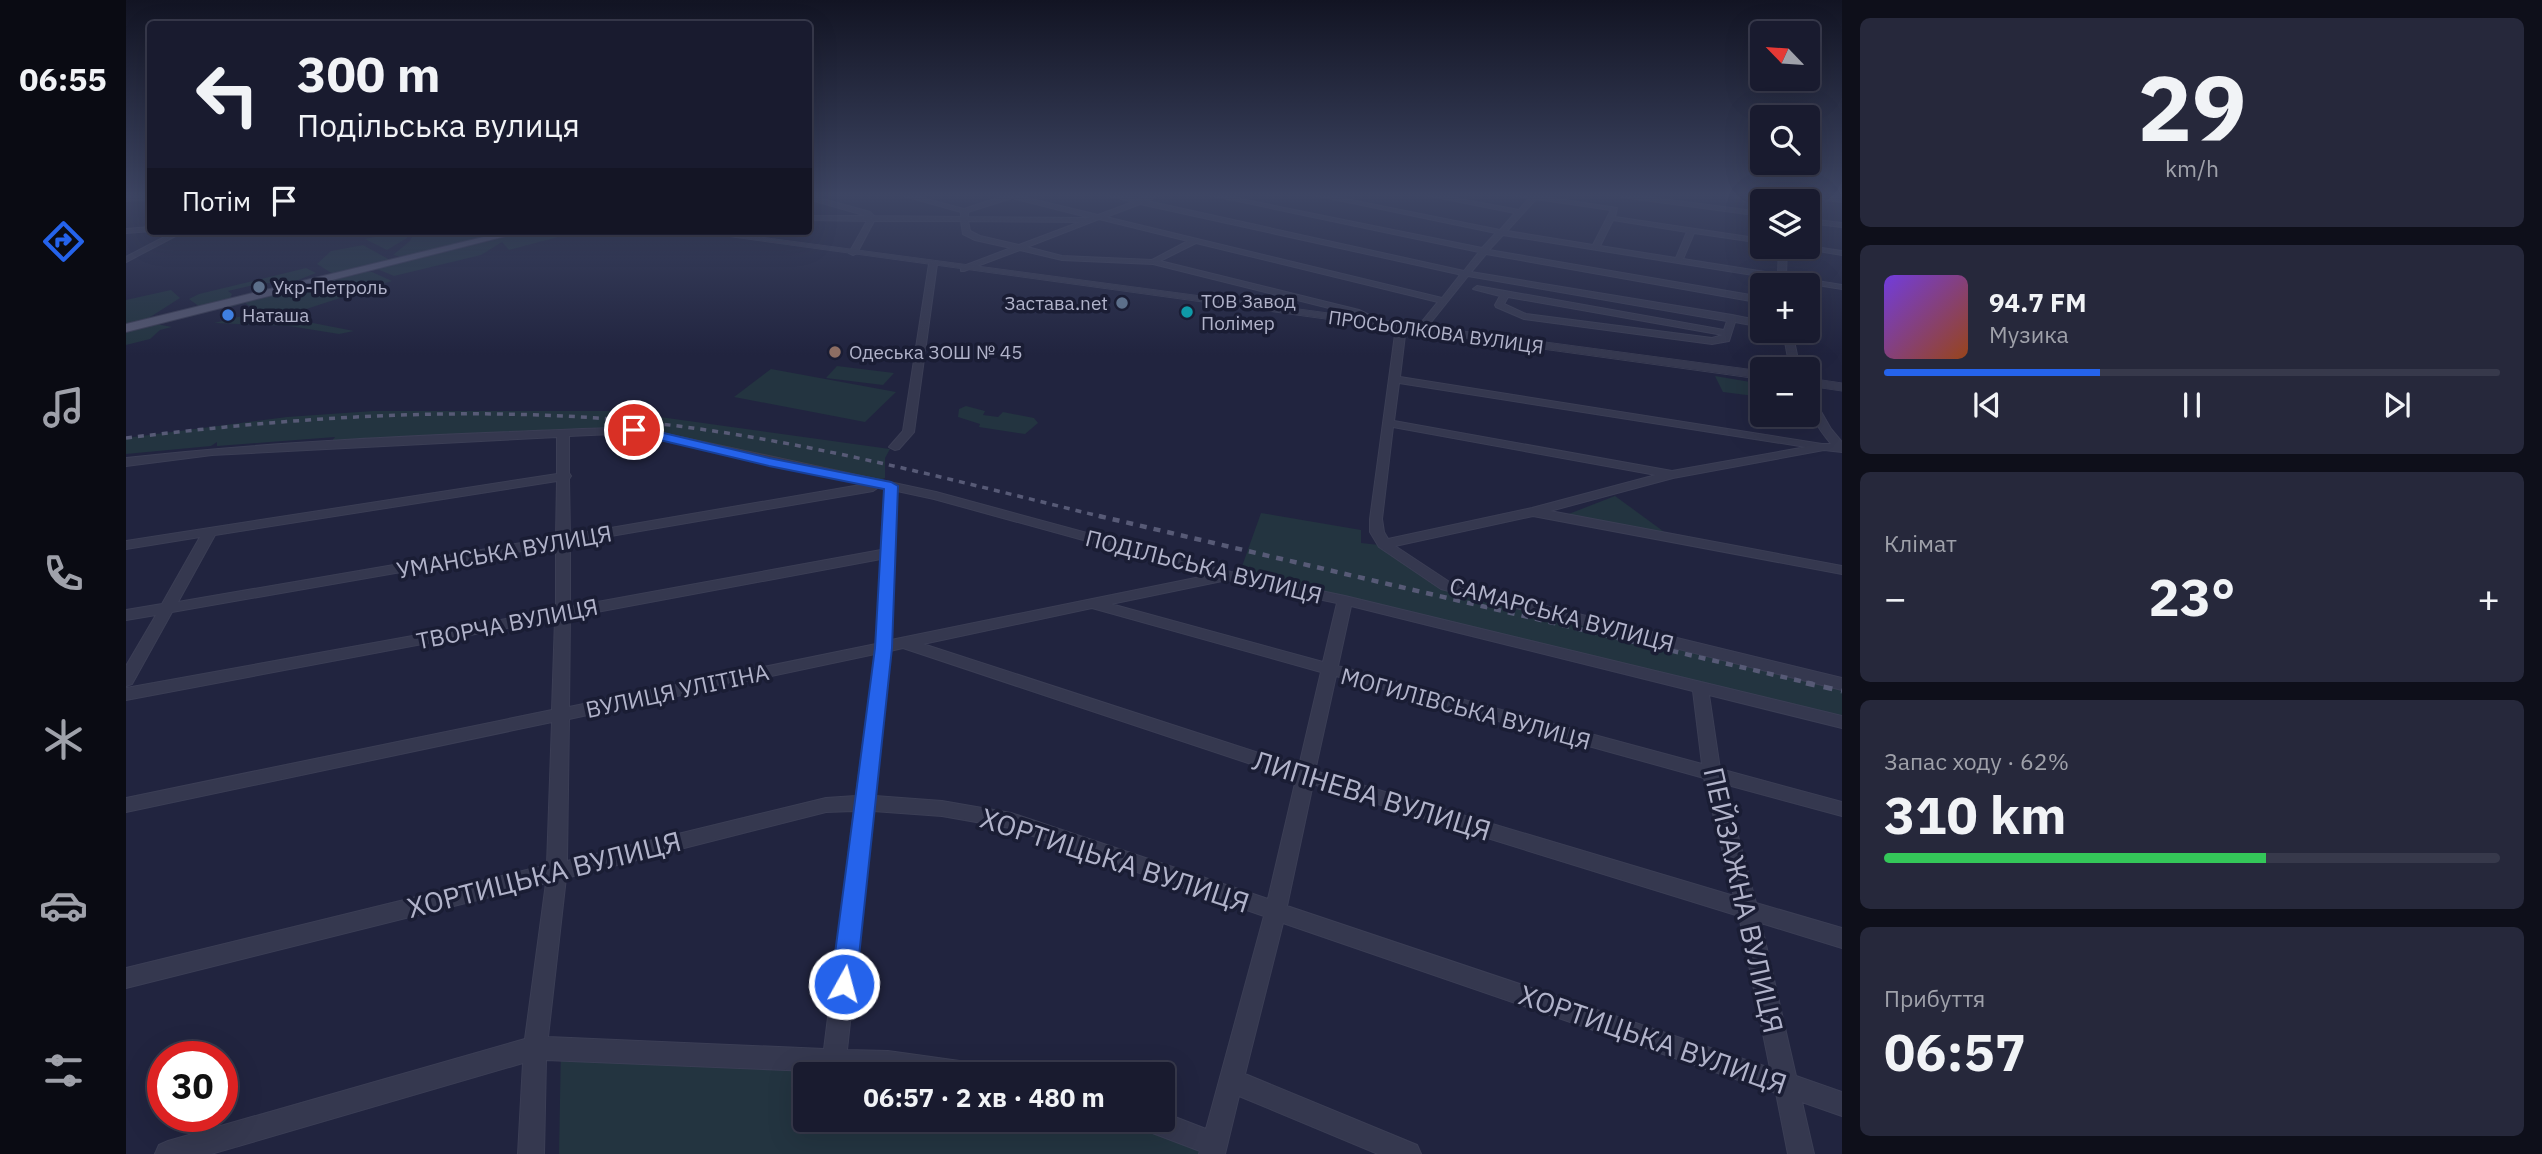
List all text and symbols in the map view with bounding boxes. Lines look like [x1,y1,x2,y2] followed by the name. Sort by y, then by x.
[1750,21,1820,91] north arrow
[1750,21,1820,427] map controls
[297,42,441,105] text: 300 m
[2137,48,2247,166] text: 29
[182,49,273,140] icon: left
[19,58,107,100] text: 06:55
[297,104,580,146] text: Подільська вулиця
[1750,105,1820,175] button: search
[2165,153,2219,183] text: km/h
[265,182,303,220] icon: arrive
[182,184,251,218] text: Потім
[1750,189,1820,259] button: layers
[39,217,88,266] icon: directions
[1750,273,1820,343] button: +
[273,275,387,299] place label: Укр-Петроль
[251,279,267,295] marker: Укр-Петроль
[1989,285,2087,319] text: 94.7 FM
[1201,289,1296,335] place label: ТОВ Завод Полімер
[1004,291,1108,315] place label: Застава.net
[1114,295,1130,311] marker: Застава.net
[242,303,309,327] place label: Наташа
[1179,304,1195,320] marker: ТОВ Завод Полімер
[1327,305,1545,359] street label: ПРОСЬОЛКОВА ВУЛИЦЯ
[220,307,236,323] marker: Наташа
[1989,319,2069,349] text: Музика
[849,340,1023,364] place label: Одеська ЗОШ № 45
[827,344,843,360] marker: Одеська ЗОШ № 45
[1750,357,1820,427] button: −
[39,383,88,432] icon: music
[1968,386,2006,424] icon: previous
[2173,386,2211,424] icon: pause
[2378,386,2416,424] icon: next
[604,400,664,460] pin
[615,411,653,449] icon: arrive
[394,517,614,585] street label: УМАНСЬКА ВУЛИЦЯ
[1083,522,1325,610] street label: ПОДІЛЬСЬКА ВУЛИЦЯ
[1884,528,1957,558] text: Клімат
[39,549,88,598] icon: phone
[2149,563,2235,630] text: 23°
[1446,570,1678,658] street label: САМАРСЬКА ВУЛИЦЯ
[1884,573,1907,622] text: −
[2477,573,2500,622] text: +
[414,591,600,655] street label: ТВОРЧА ВУЛИЦЯ
[583,656,772,724] street label: ВУЛИЦЯ УЛІТІНА
[1338,660,1594,756] street label: МОГИЛІВСЬКА ВУЛИЦЯ
[39,715,88,764] icon: climate
[1248,741,1496,849] street label: ЛИПНЕВА ВУЛИЦЯ
[1884,746,2069,776] text: Запас ходу · 62%
[1695,763,1793,1037] street label: ПЕЙЗАЖНА ВУЛИЦЯ
[1884,781,2066,848] text: 310 km
[976,799,1254,921] street label: ХОРТИЦЬКА ВУЛИЦЯ
[403,822,685,926] street label: ХОРТИЦЬКА ВУЛИЦЯ
[39,881,88,930] icon: car
[807,947,881,1021] position arrow
[1514,976,1792,1102] street label: ХОРТИЦЬКА ВУЛИЦЯ
[1884,983,1985,1013] text: Прибуття
[1884,1018,2026,1085] text: 06:57
[147,1041,238,1132] speed limit sign: 30
[39,1046,88,1095] icon: filters
[863,1080,1105,1114] text: 06:57 · 2 хв · 480 m

